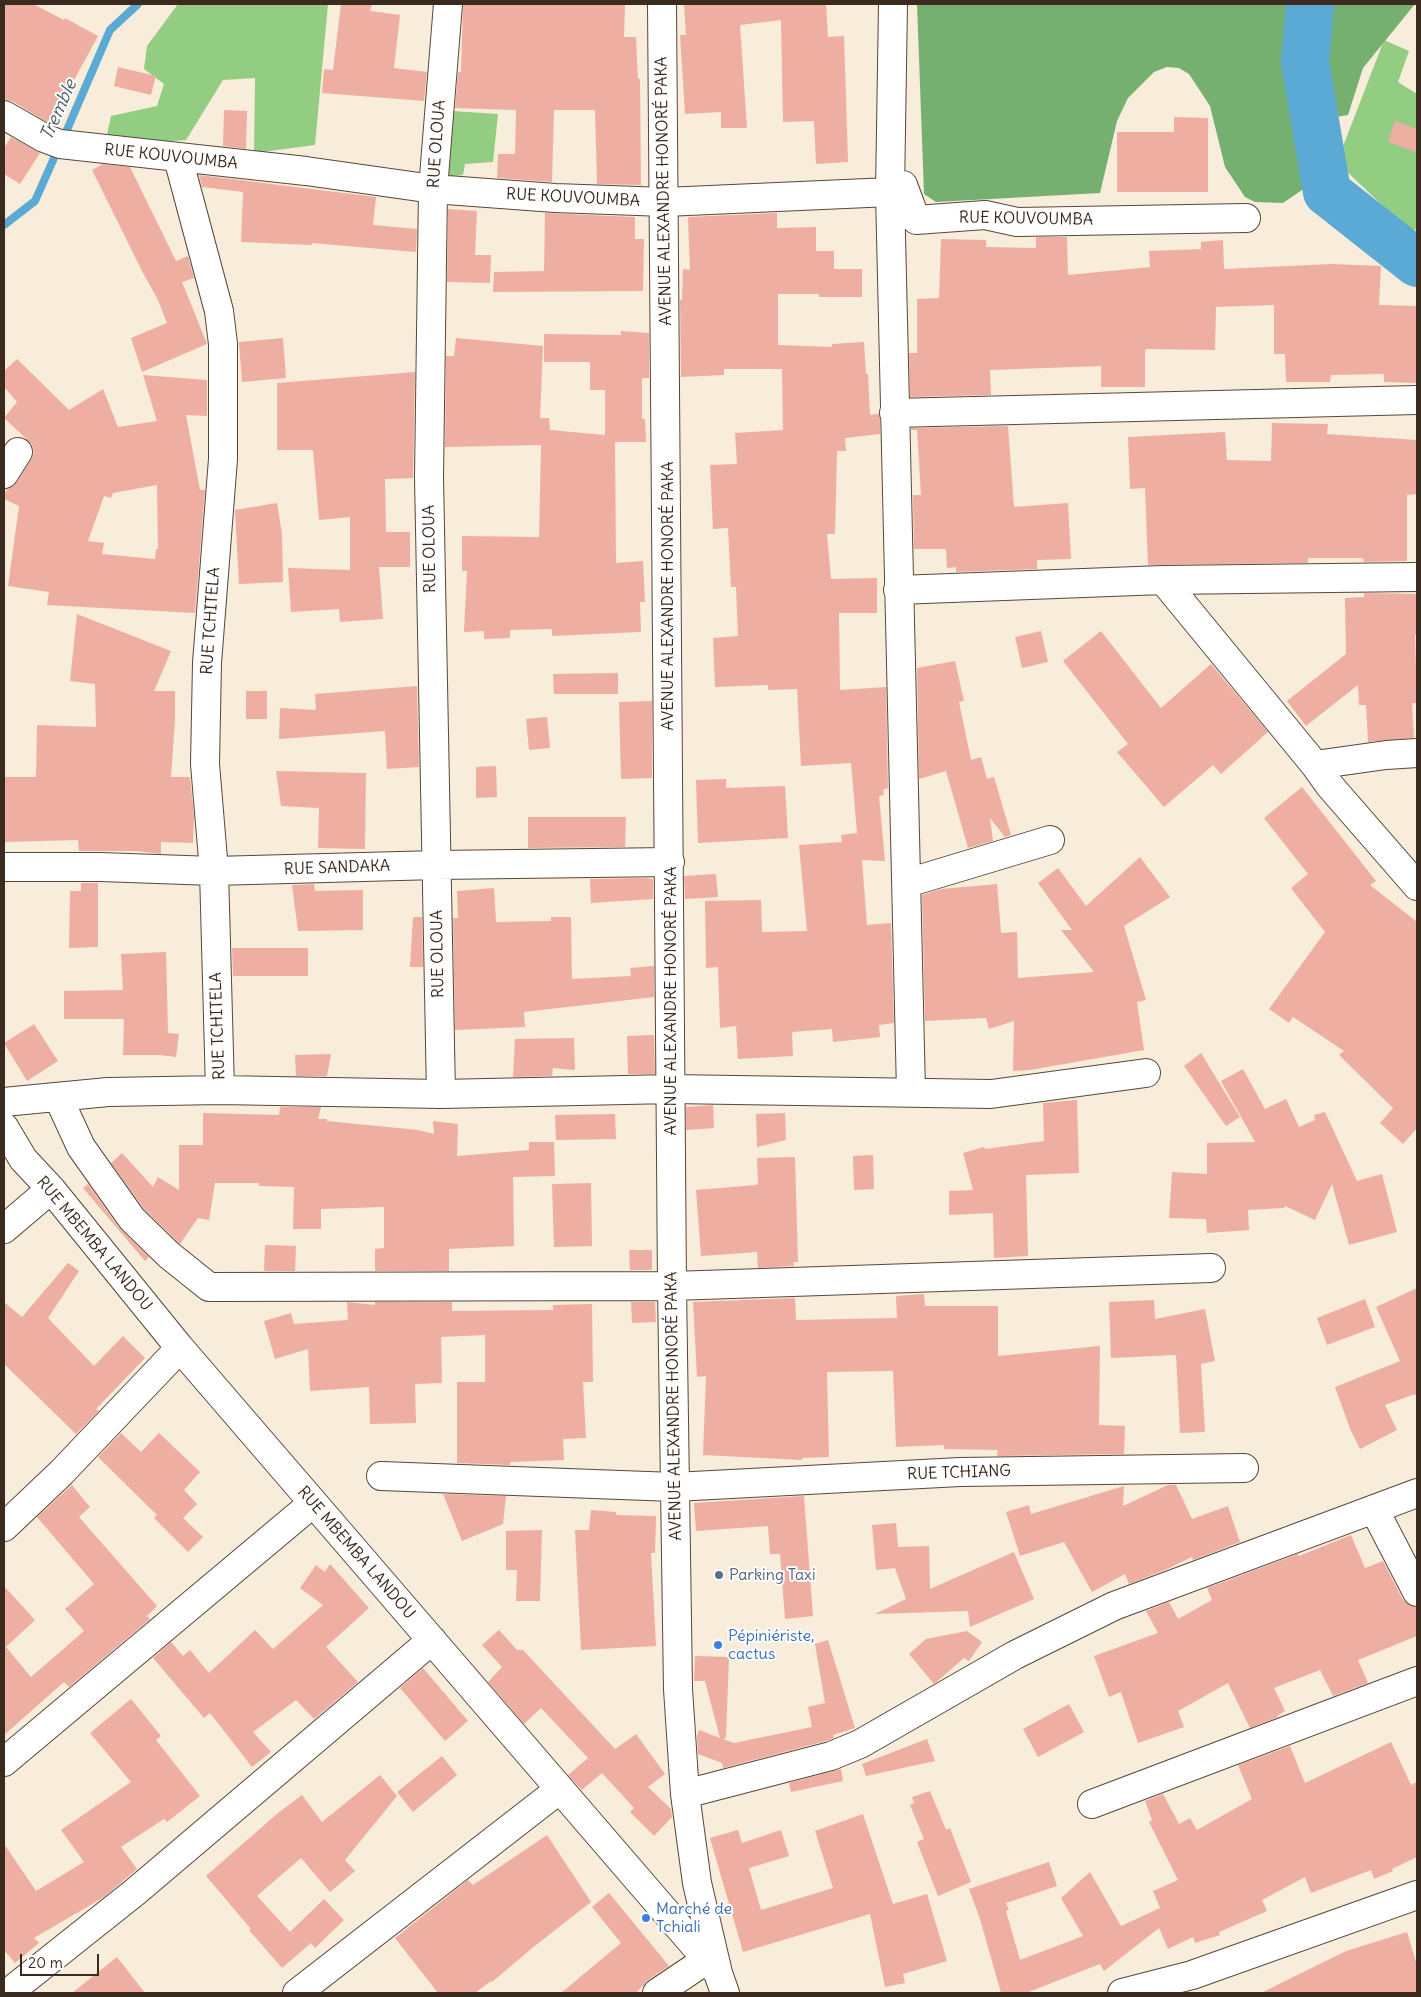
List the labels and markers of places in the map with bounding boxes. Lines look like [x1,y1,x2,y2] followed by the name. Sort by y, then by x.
[729,1565,816,1585] place label: Parking Taxi
[713,1569,725,1581] marker: Parking Taxi
[728,1626,814,1664] place label: Pépiniériste, cactus
[712,1639,724,1651] marker: Pépiniériste, cactus
[656,1899,732,1937] place label: Marché de Tchiali
[640,1912,652,1924] marker: Marché de Tchiali

